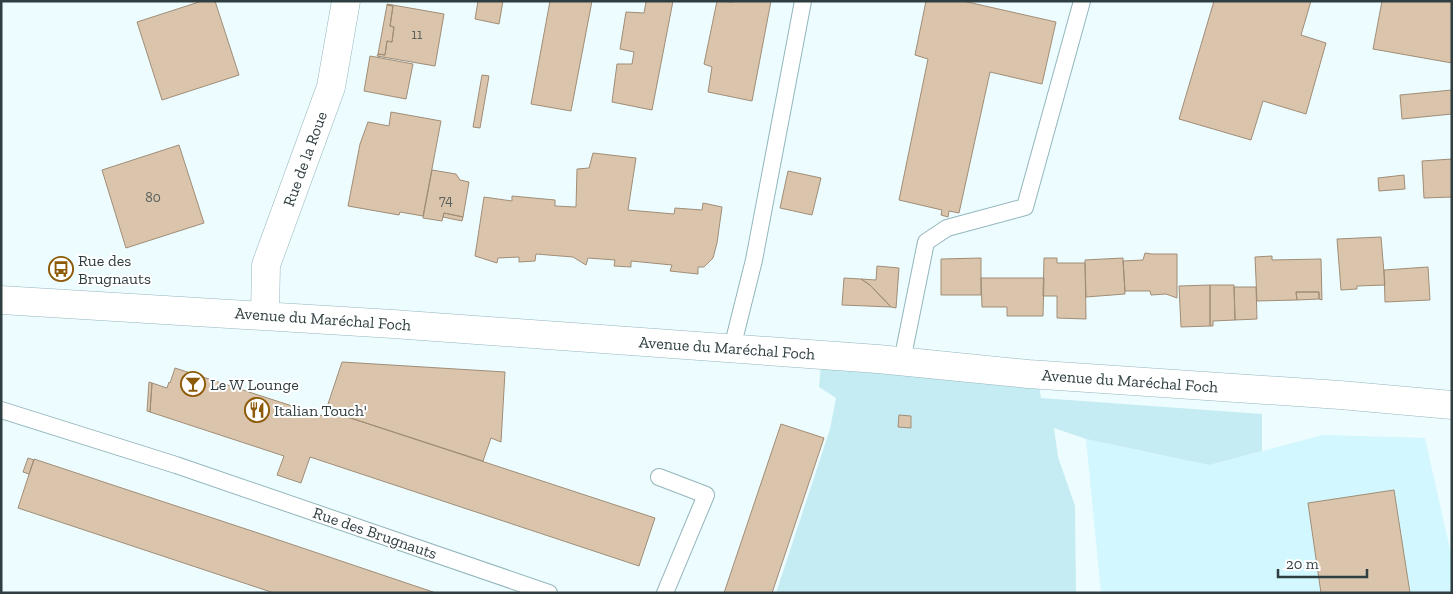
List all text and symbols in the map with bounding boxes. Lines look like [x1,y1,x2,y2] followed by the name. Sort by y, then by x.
[412,26,423,43] house number: 11
[279,109,331,209] street label: Rue de la Roue
[145,189,161,206] house number: 80
[439,192,453,209] house number: 74
[78,251,151,288] place label: Rue des Brugnauts
[48,256,74,282] bus stop icon: Rue des Brugnauts
[234,303,412,335] street label: Avenue du Maréchal Foch
[638,332,816,364] street label: Avenue du Maréchal Foch
[1041,365,1219,397] street label: Avenue du Maréchal Foch
[180,371,206,397] bar icon: Le W Lounge
[210,375,299,394] place label: Le W Lounge
[244,397,270,423] restaurant icon: Italian Touch'
[274,401,367,420] place label: Italian Touch'
[311,503,439,563] street label: Rue des Brugnauts
[1278,546,1367,578] scale bar
[1286,555,1319,573] text: 20 m

